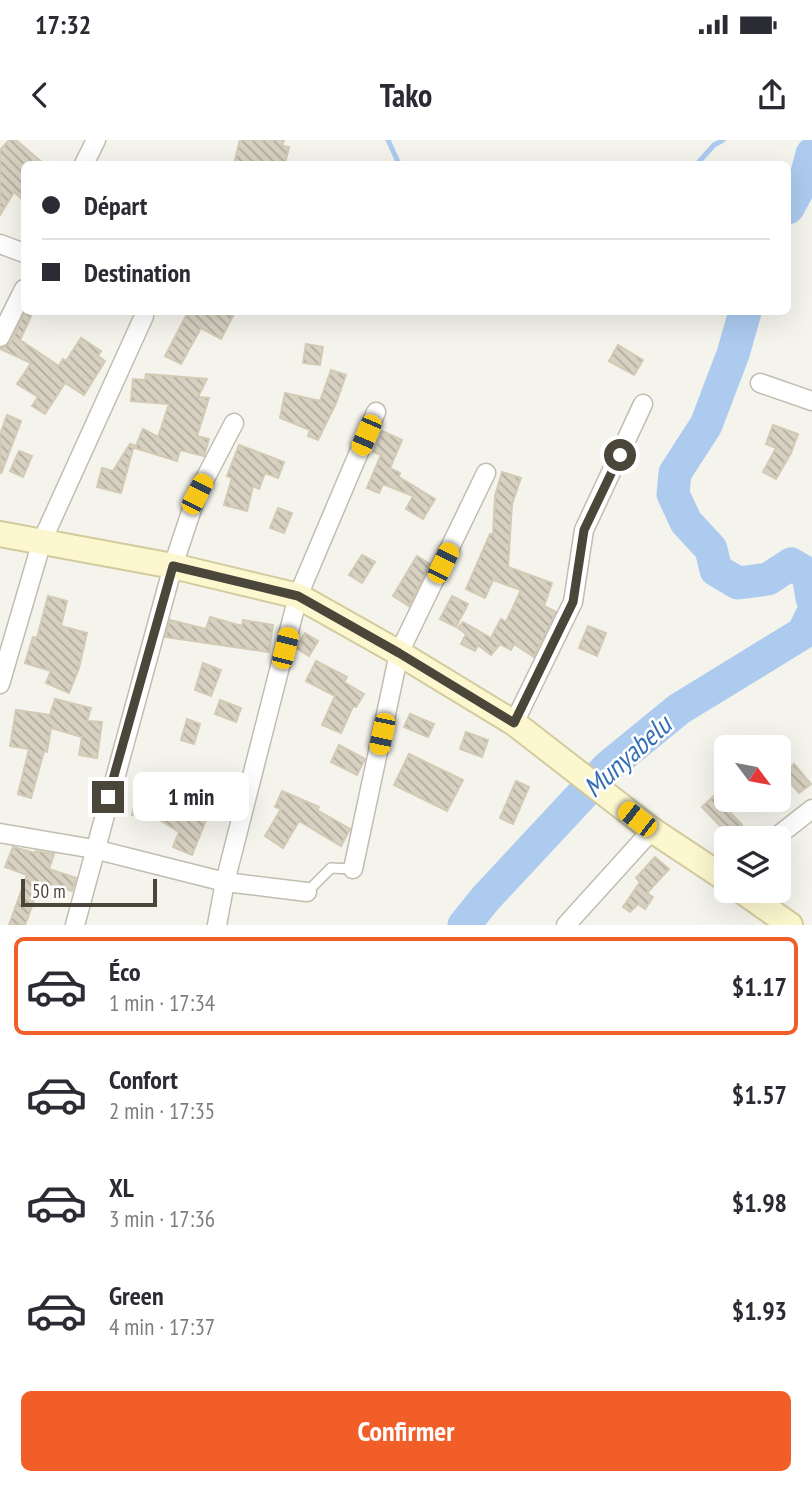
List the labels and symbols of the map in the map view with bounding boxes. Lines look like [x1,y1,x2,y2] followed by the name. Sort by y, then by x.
[349,412,384,458] car
[604,439,636,471] route start
[179,471,216,517] car
[425,540,462,586] car
[270,625,301,671] car
[575,705,680,805] water label: Munyabelu
[368,711,397,757] car
[714,735,791,812] north arrow
[132,772,248,822] callout: 1 min
[92,781,124,813] route end
[614,798,661,840] car
[21,876,158,908] scale bar

